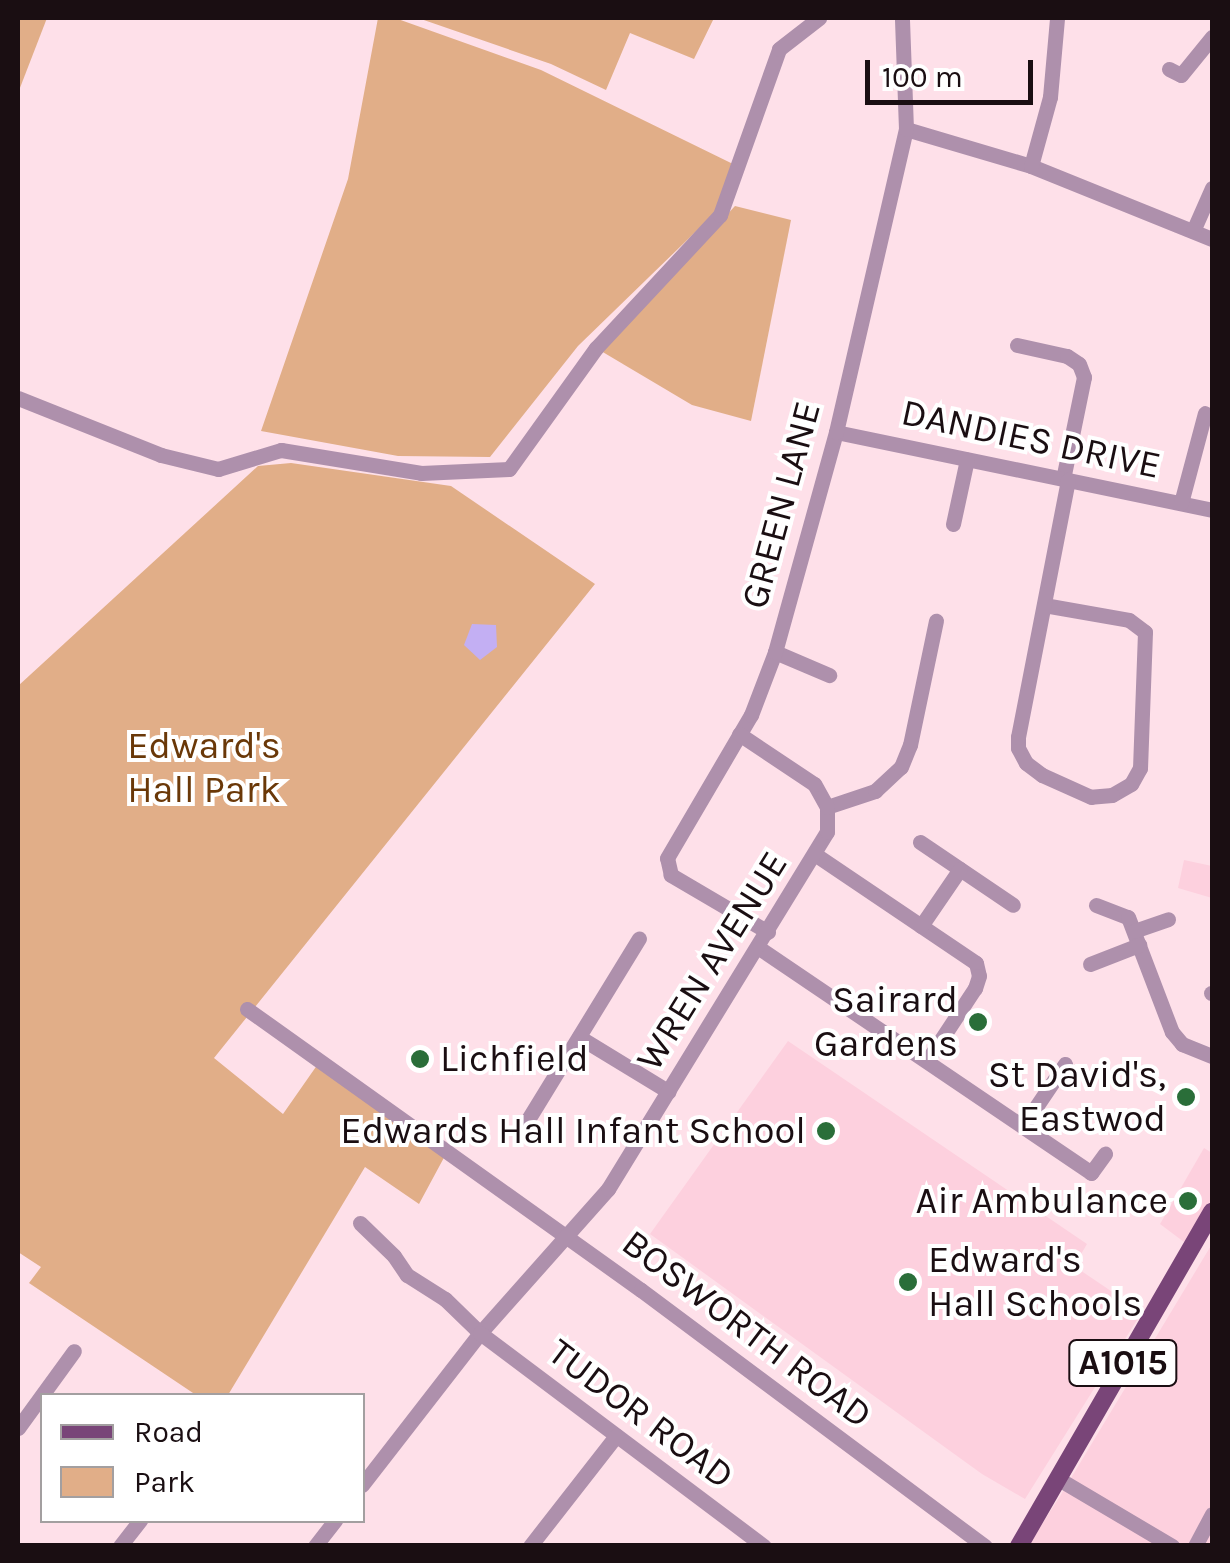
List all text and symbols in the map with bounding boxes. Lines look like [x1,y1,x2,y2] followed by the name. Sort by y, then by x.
[870,40,1038,102] scale bar
[882,59,963,95] text: 100 m
[897,389,1165,489] street label: DANDIES DRIVE
[731,397,831,613] street label: GREEN LANE
[127,723,281,812] park label: Edward's Hall Park
[627,843,797,1079] street label: WREN AVENUE
[814,977,958,1066] place label: Sairard Gardens
[967,1011,989,1033] marker: Sairard Gardens
[440,1036,589,1082] place label: Lichfield
[409,1048,431,1070] marker: Lichfield
[988,1052,1166,1142] place label: St David's, Eastwod
[1175,1086,1197,1108] marker: St David's, Eastwod
[340,1108,806,1154] place label: Edwards Hall Infant School
[815,1120,837,1142] marker: Edwards Hall Infant School
[916,1178,1168,1224] place label: Air Ambulance
[1177,1190,1199,1212] marker: Air Ambulance
[613,1220,881,1438] street label: BOSWORTH ROAD
[928,1237,1142,1326] place label: Edward's Hall Schools
[897,1271,919,1293] marker: Edward's Hall Schools
[539,1329,743,1499] street label: TUDOR ROAD
[1068,1333,1178,1393] road number: A1015
[40,1393,365,1523] legend
[134,1414,203,1450] text: Road
[134,1464,195,1500] text: Park

